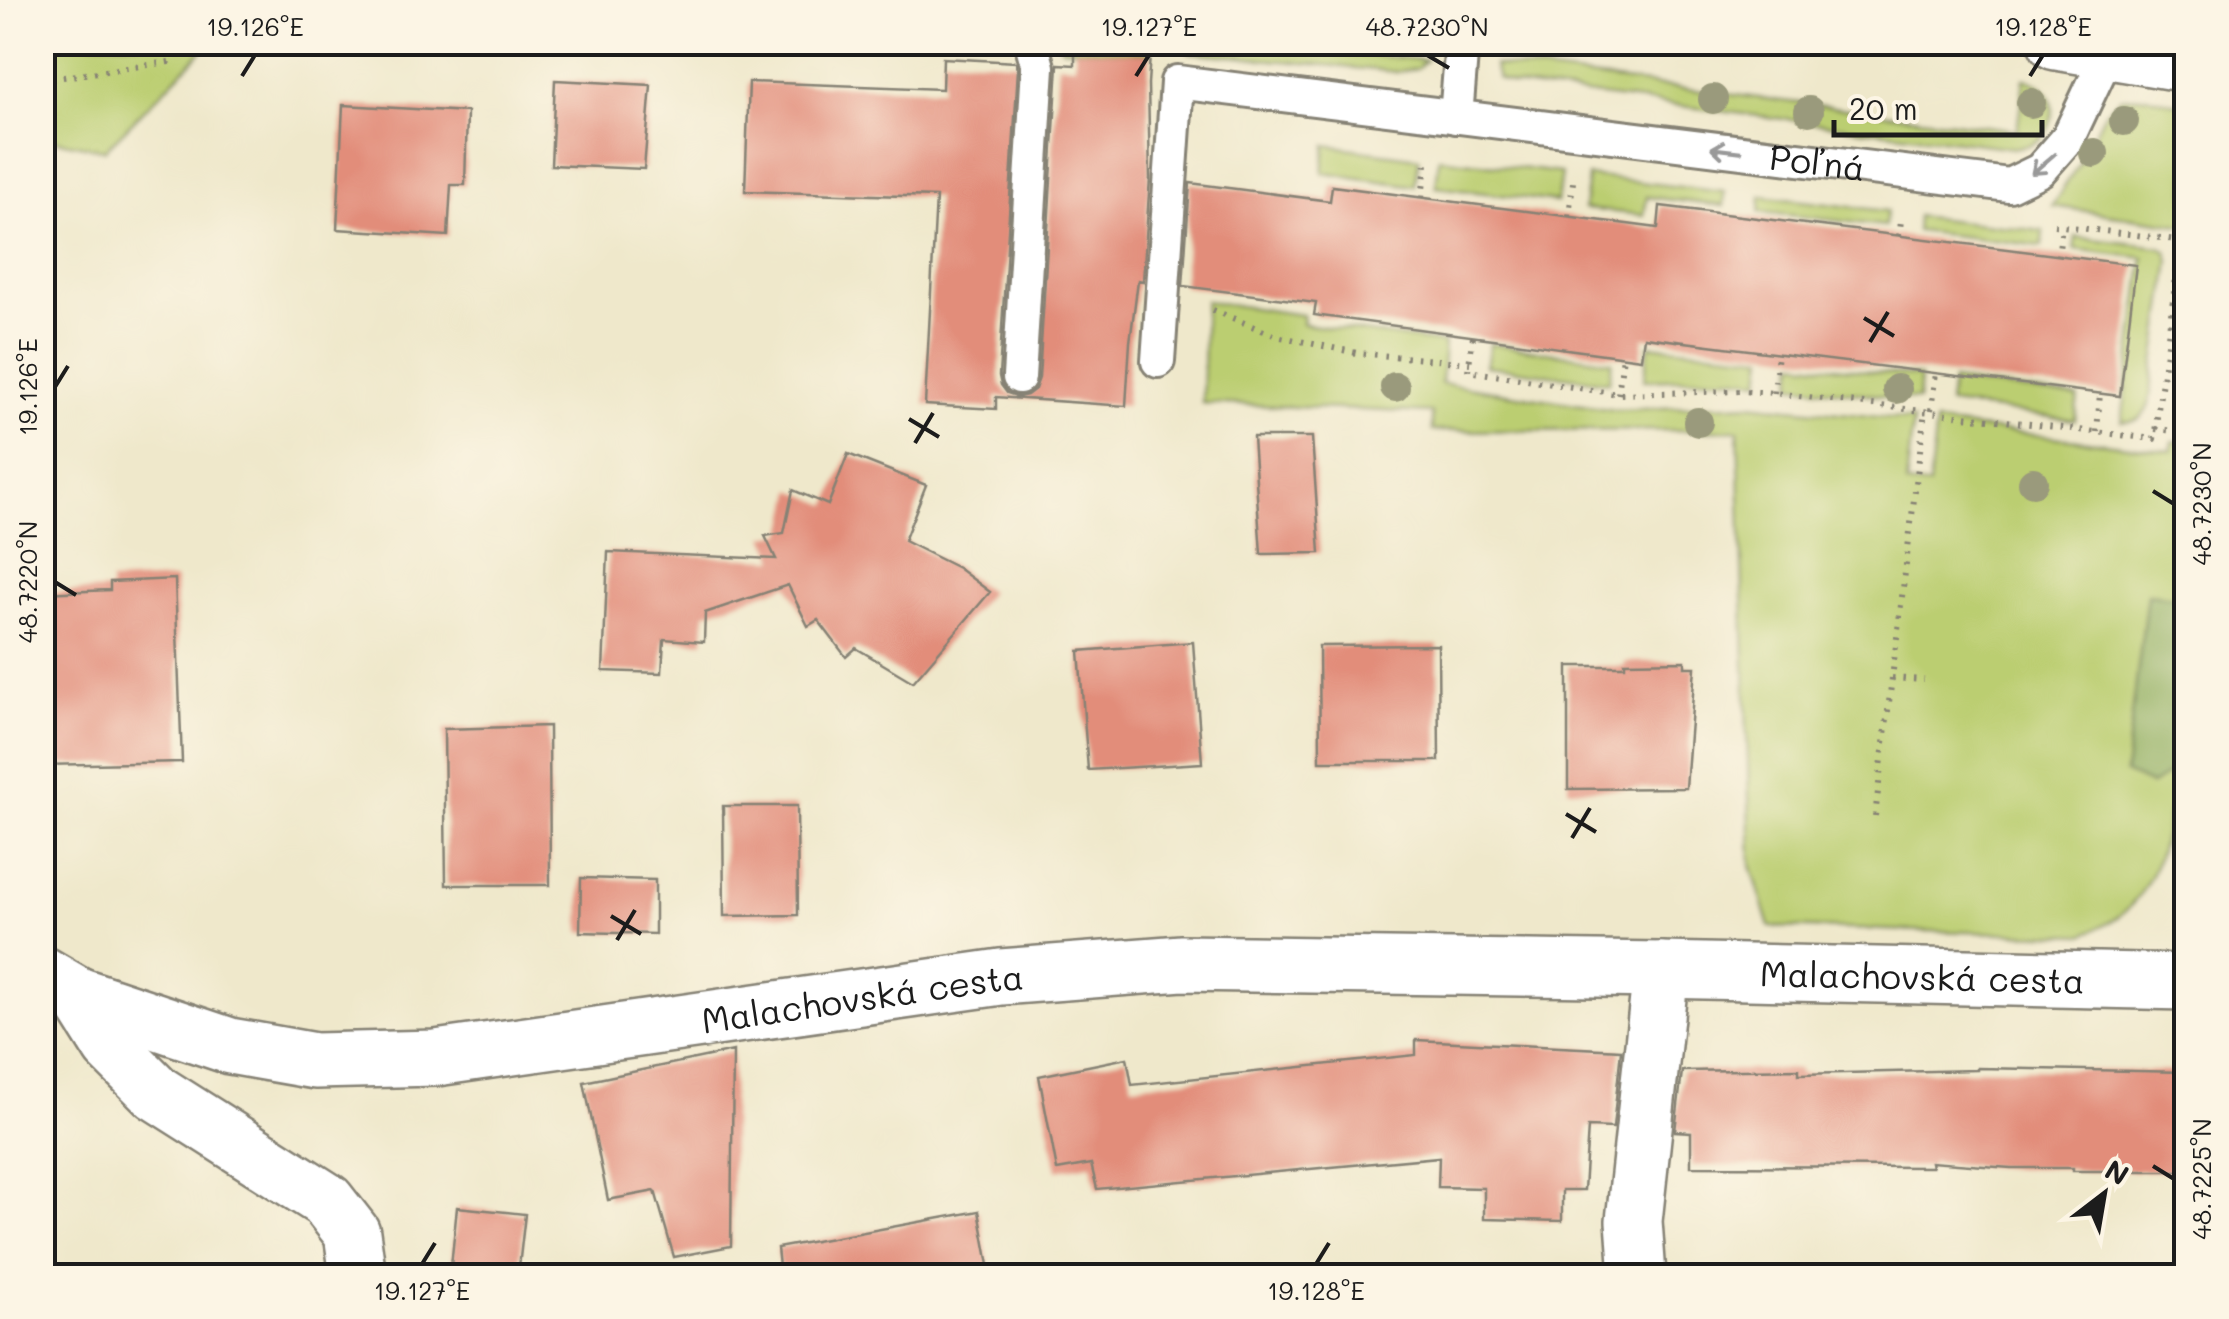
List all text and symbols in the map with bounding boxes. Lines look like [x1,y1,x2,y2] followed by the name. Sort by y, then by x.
[206,10,304,42] text: 19.126°E
[1101,10,1197,42] text: 19.127°E
[1365,10,1489,42] text: 48.7230°N
[1994,10,2092,42] text: 19.128°E
[1834,75,2042,137] scale bar
[1849,88,1918,128] text: 20 m
[1767,133,1868,190] street label: Poľná
[1711,140,1743,159] one-way arrow
[2030,151,2056,175] one-way arrow
[11,338,43,436] text: 19.126°E
[2185,442,2217,566] text: 48.7230°N
[11,521,43,643] text: 48.7220°N
[1759,949,2085,1003] street label: Malachovská cesta
[698,952,1025,1043] street label: Malachovská cesta
[2185,1118,2217,1240] text: 48.7225°N
[2054,1144,2154,1244] north arrow
[2099,1151,2136,1193] text: N
[374,1274,470,1306] text: 19.127°E
[1267,1274,1365,1306] text: 19.128°E

